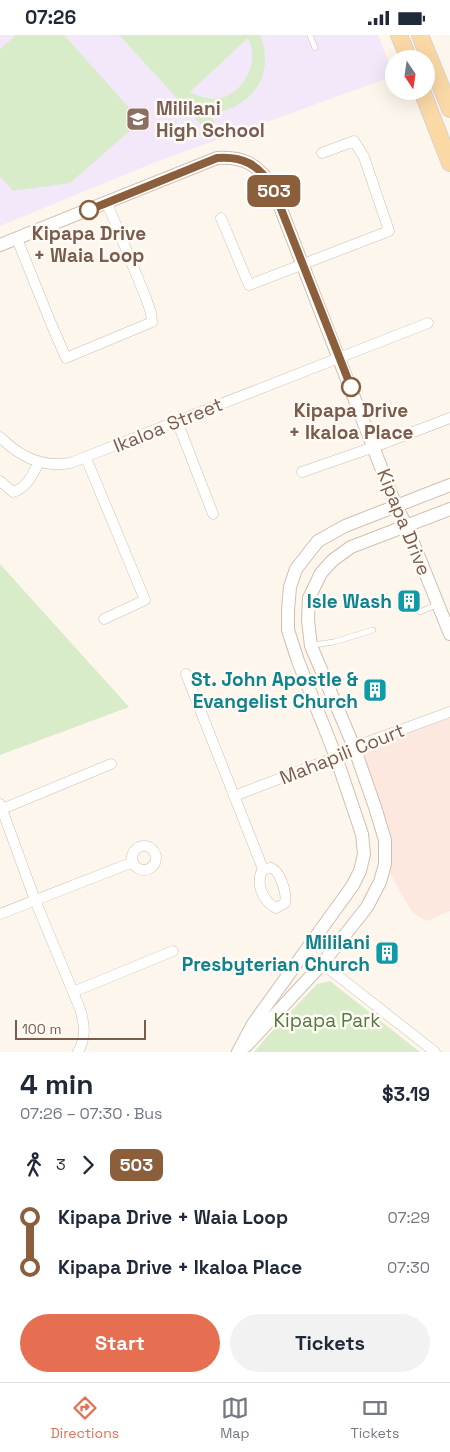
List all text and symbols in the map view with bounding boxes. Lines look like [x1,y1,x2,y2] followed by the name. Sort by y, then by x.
[25,5,76,30] text: 07:26
[385,50,435,100] north arrow
[385,50,435,100] map controls
[156,96,265,143] place label: Mililani High School
[125,106,151,132] school or university icon: Mililani High School
[245,175,303,207] line badge: 503
[257,179,291,202] text: 503
[79,200,99,220] marker: Kipapa Drive + Waia Loop
[32,221,146,268] place label: Kipapa Drive + Waia Loop
[341,377,361,397] marker: Kipapa Drive + Ikaloa Place
[110,392,226,458] street label: Ikaloa Street
[288,398,414,445] place label: Kipapa Drive + Ikaloa Place
[371,465,437,579] street label: Kipapa Drive
[396,588,422,614] building icon: Isle Wash
[307,589,392,614] place label: Isle Wash
[191,667,358,714] place label: St. John Apostle & Evangelist Church
[362,677,388,703] building icon: St. John Apostle & Evangelist Church
[276,718,408,790] street label: Mahapili Court
[182,930,370,977] place label: Mililani Presbyterian Church
[374,940,400,966] building icon: Mililani Presbyterian Church
[274,1008,380,1033] park label: Kipapa Park
[15,1017,146,1040] scale bar
[22,1020,61,1038] text: 100 m
[20,1066,94,1102] text: 4 min
[382,1082,430,1107] text: $3.19
[20,1103,162,1124] text: 07:26 – 07:30 · Bus
[20,1151,48,1179] icon: walk
[74,1151,102,1179] icon: forward
[120,1153,153,1176] text: 503
[56,1154,66,1175] text: 3
[58,1205,288,1230] text: Kipapa Drive + Waia Loop
[388,1207,430,1228] text: 07:29
[58,1255,302,1280] text: Kipapa Drive + Ikaloa Place
[387,1257,430,1278] text: 07:30
[20,1314,220,1372] button: Start
[230,1314,430,1372] button: Tickets
[51,1394,119,1442] tab: Directions
[220,1394,249,1442] tab: Map
[351,1394,399,1442] tab: Tickets

